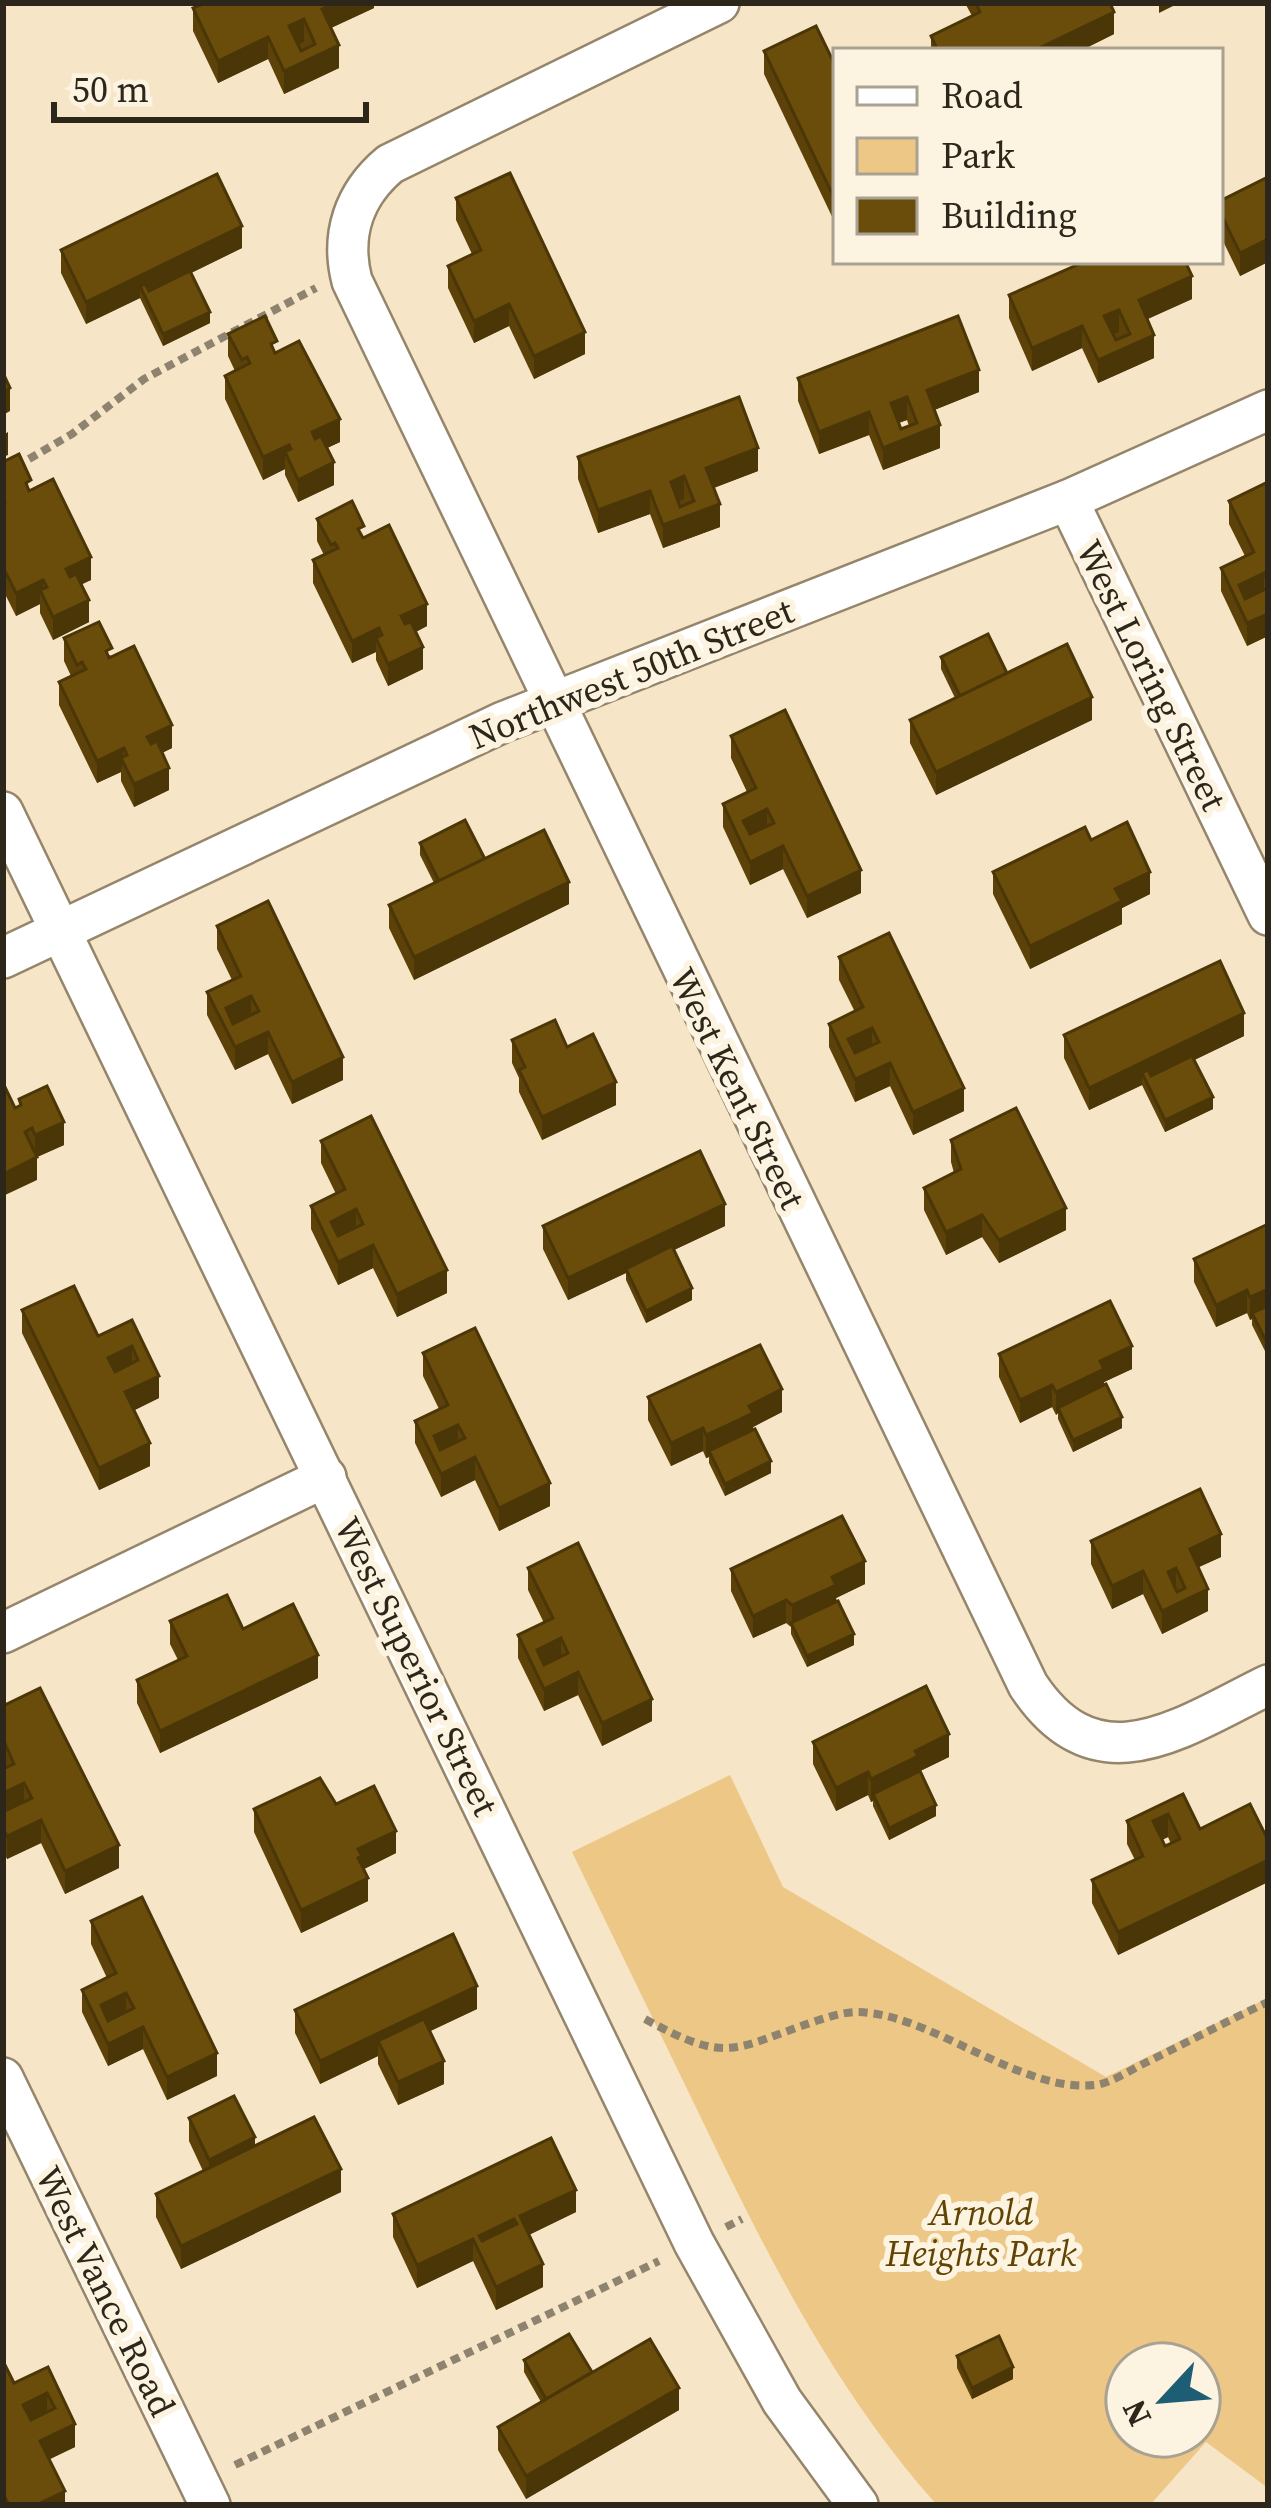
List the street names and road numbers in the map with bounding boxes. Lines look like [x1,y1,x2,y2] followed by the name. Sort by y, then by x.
[1065,532,1238,819] street label: West Loring Street
[462,586,801,761] street label: Northwest 50th Street
[658,959,817,1217] street label: West Kent Street
[323,1509,510,1824] street label: West Superior Street
[24,2158,187,2424] street label: West Vance Road

